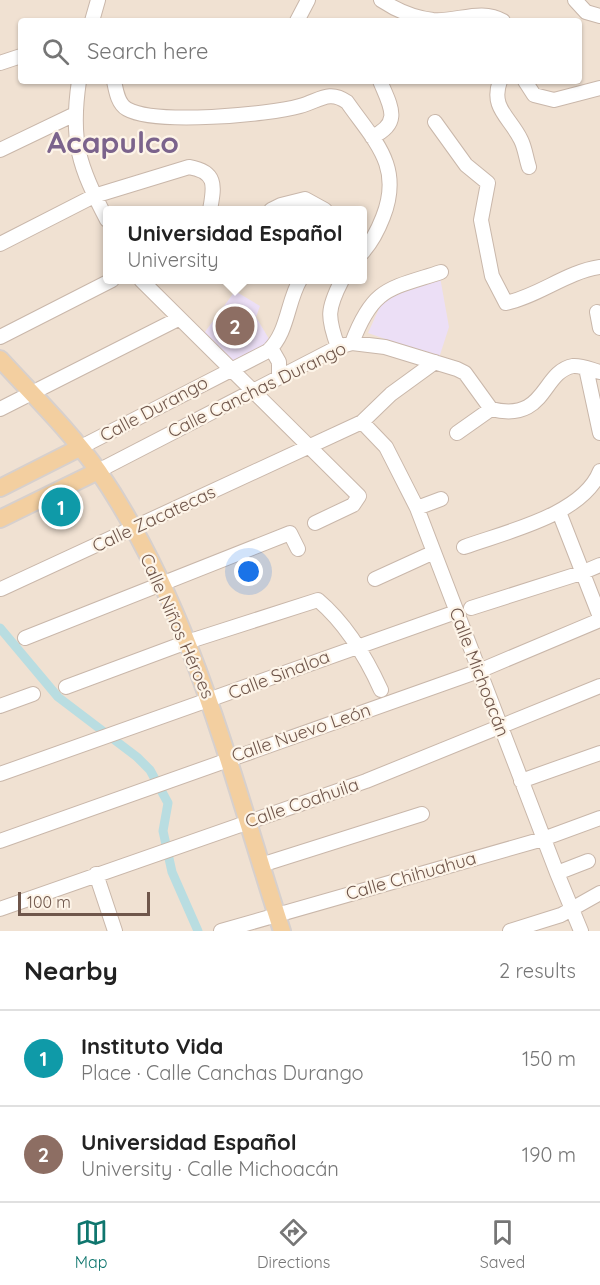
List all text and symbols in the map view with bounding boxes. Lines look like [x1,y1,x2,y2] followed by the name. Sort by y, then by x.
[18,18,582,84] search box
[39,35,72,68] icon: search
[87,37,208,65] text: Search here
[47,123,179,161] district label: Acapulco
[103,206,367,284] popup
[127,219,343,247] text: Universidad Español
[127,247,219,272] text: University
[216,304,254,348] pin: 2
[164,336,350,443] street label: Calle Canchas Durango
[96,371,212,447] street label: Calle Durango
[88,480,219,557] street label: Calle Zacatecas
[42,484,80,530] pin: 1
[135,550,220,702] street label: Calle Niños Héroes
[234,557,263,586] your location
[444,604,515,740] street label: Calle Michoacán
[225,645,333,704] street label: Calle Sinaloa
[228,698,373,767] street label: Calle Nuevo León
[242,772,362,833] street label: Calle Coahuila
[343,846,479,905] street label: Calle Chihuahua
[18,889,150,916] scale bar
[27,892,71,912] text: 100 m
[24,954,118,987] text: Nearby
[499,958,576,983] text: 2 results
[81,1032,223,1060] text: Instituto Vida
[40,1046,47,1071] text: 1
[522,1046,576,1071] text: 150 m
[81,1060,364,1085] text: Place · Calle Canchas Durango
[81,1128,297,1156] text: Universidad Español
[38,1142,49,1167] text: 2
[522,1142,576,1167] text: 190 m
[81,1156,339,1181] text: University · Calle Michoacán
[75,1216,108,1272] tab: Map
[257,1216,330,1272] tab: Directions
[480,1216,525,1272] tab: Saved

